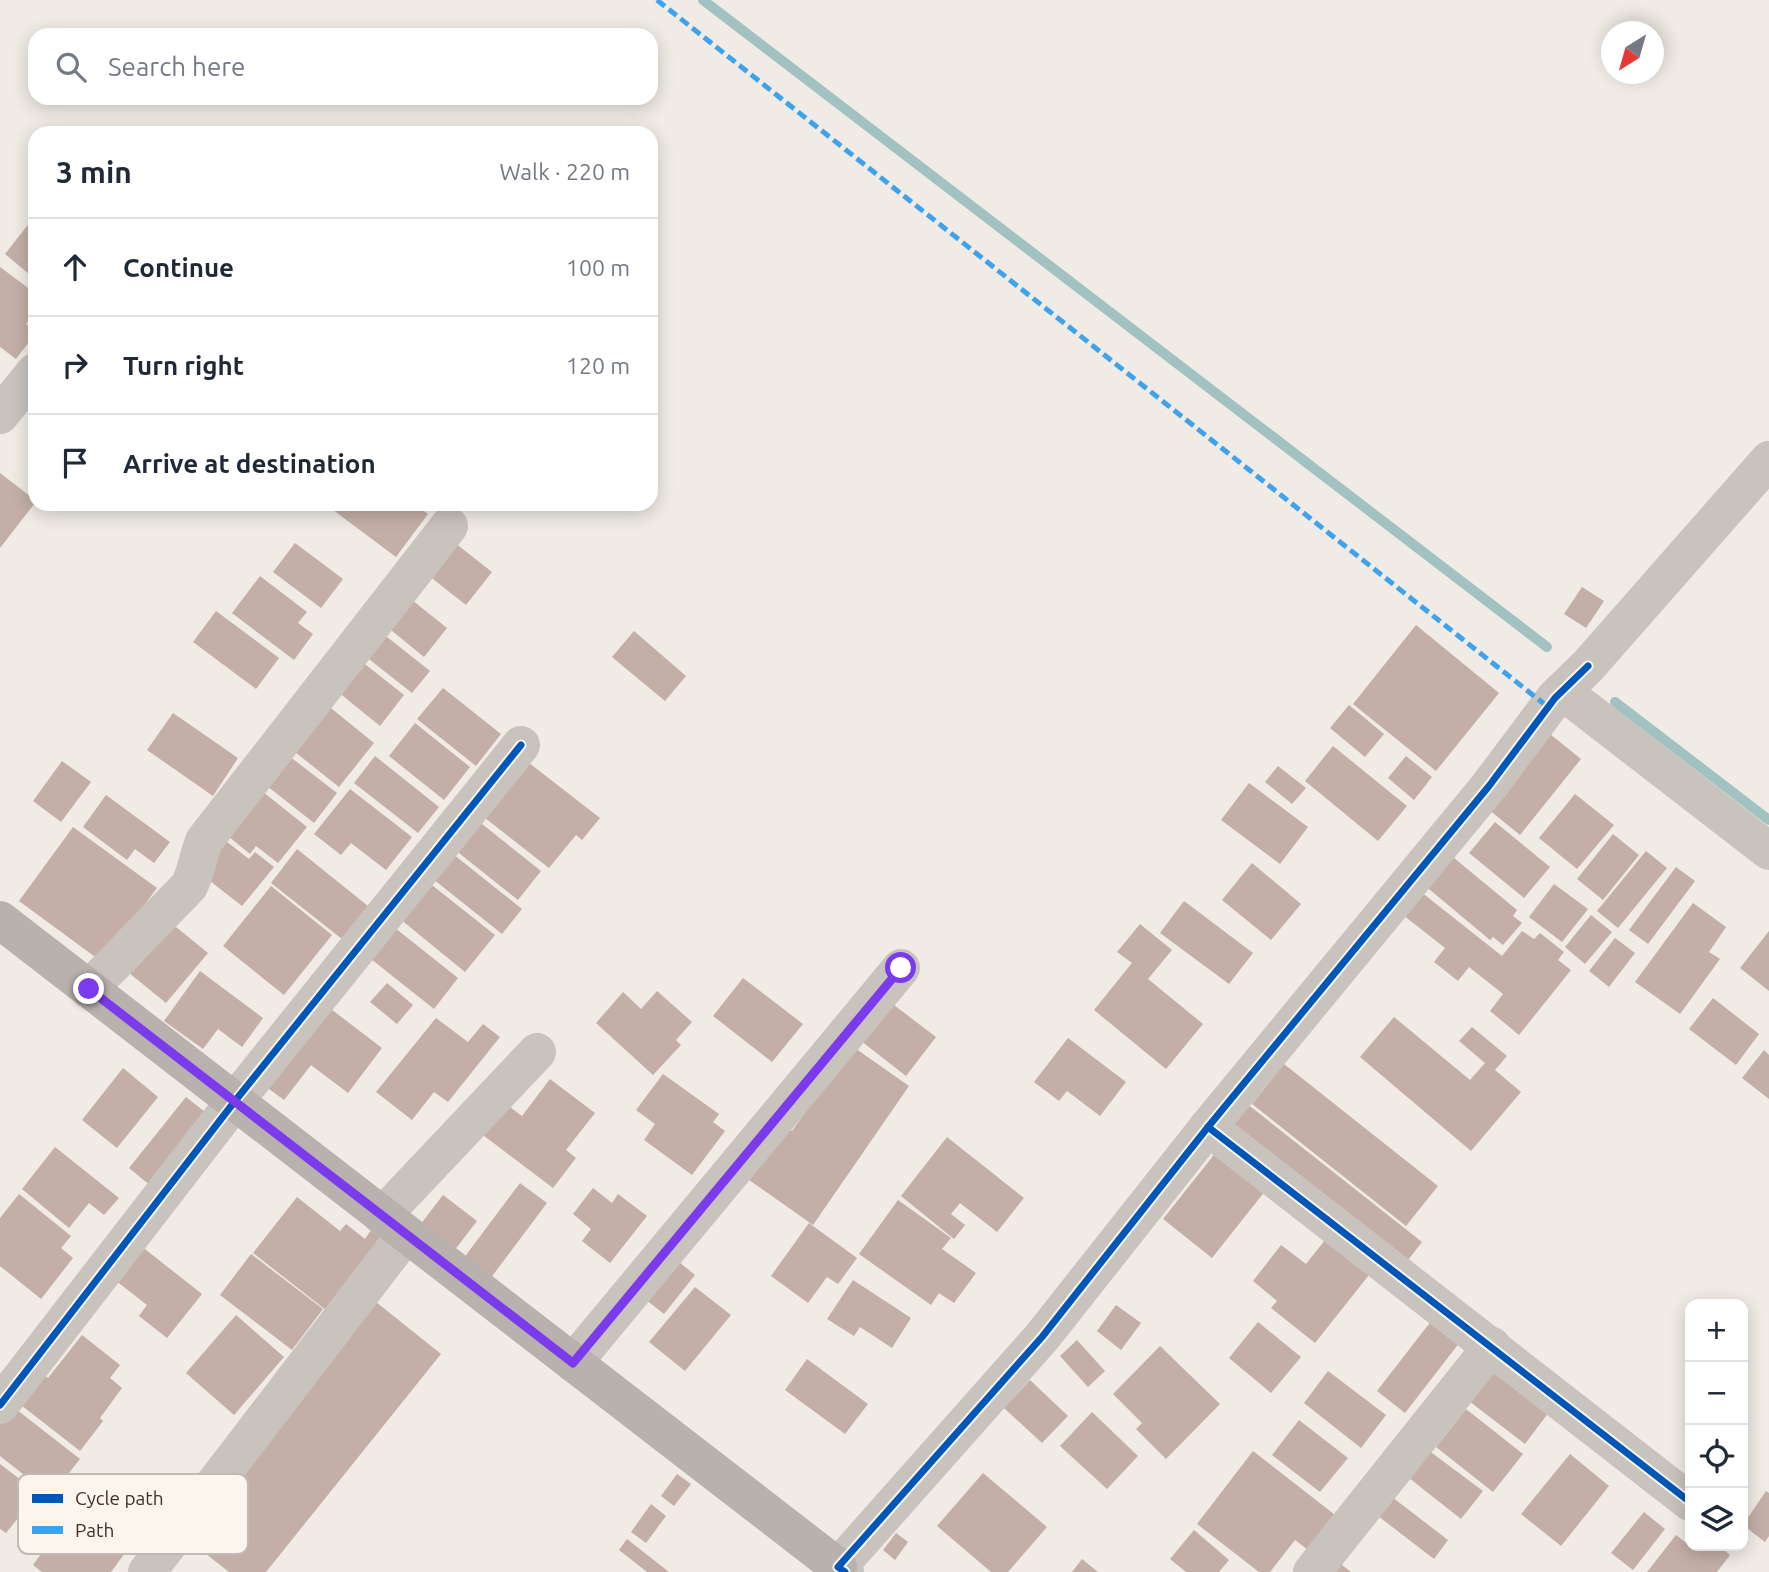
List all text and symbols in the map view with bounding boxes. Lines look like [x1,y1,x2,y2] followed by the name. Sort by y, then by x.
[1601,21,1664,84] north arrow
[28,28,658,105] search box
[52,48,90,86] icon: search
[108,52,245,81] text: Search here
[56,155,132,189] text: 3 min
[499,159,630,184] text: Walk · 220 m
[56,248,94,286] icon: ahead
[123,253,234,282] text: Continue
[566,255,630,280] text: 100 m
[56,346,94,384] icon: right
[123,351,244,380] text: Turn right
[566,353,630,378] text: 120 m
[56,444,94,482] icon: arrive
[123,449,376,478] text: Arrive at destination
[885,952,916,983] route start
[73,973,104,1004] route end
[1685,1299,1748,1551] map controls
[1685,1299,1748,1362] button: +
[1685,1362,1748,1425] button: −
[1685,1425,1748,1488] button: locate
[18,1474,248,1554] legend
[75,1487,164,1509] text: Cycle path
[1685,1488,1748,1551] button: layers
[75,1519,114,1541] text: Path

